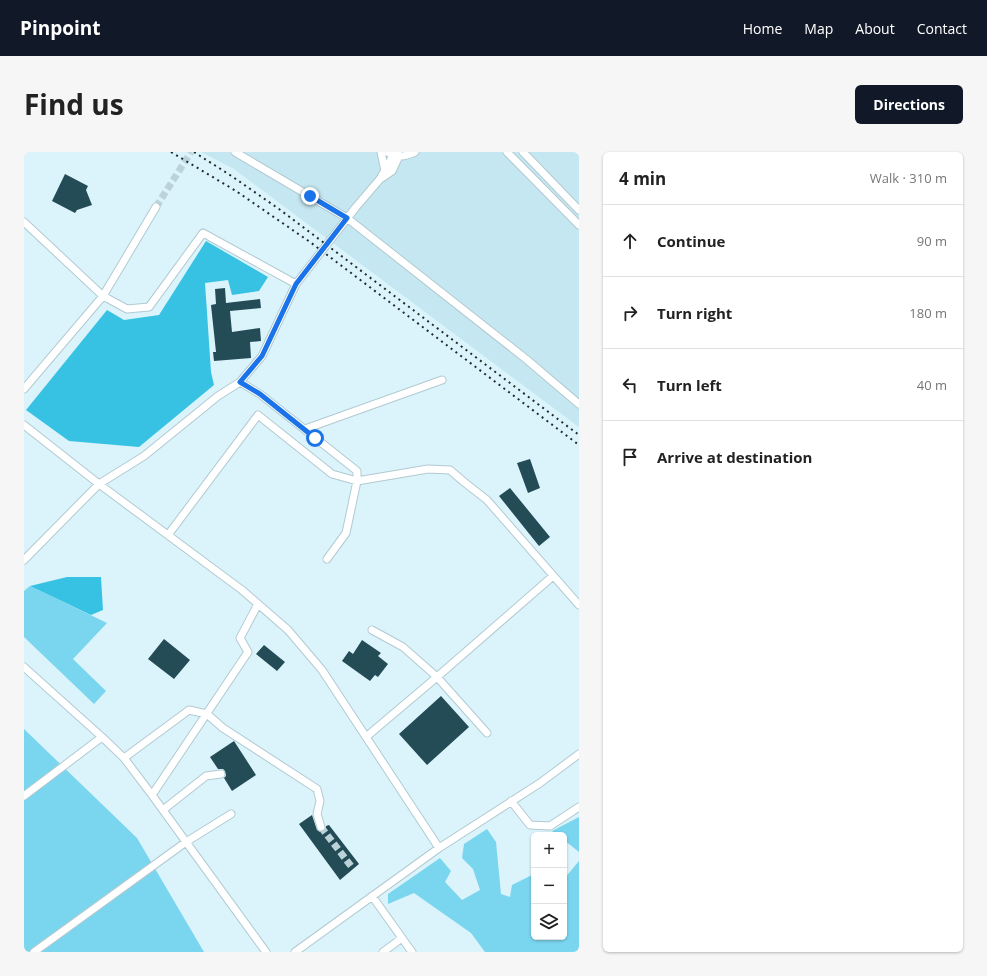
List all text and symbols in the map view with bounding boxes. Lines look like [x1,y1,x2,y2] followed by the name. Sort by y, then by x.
[20,15,101,41] text: Pinpoint
[743,19,782,38] text: Home
[804,19,833,38] text: Map
[855,19,895,38] text: About
[917,19,967,38] text: Contact
[24,85,124,123] text: Find us
[855,85,963,124] button: Directions
[619,167,666,190] text: 4 min
[870,169,947,187] text: Walk · 310 m
[301,187,319,205] route end
[619,230,641,252] icon: ahead
[657,231,725,251] text: Continue
[917,232,947,250] text: 90 m
[619,302,641,324] icon: right
[657,303,732,323] text: Turn right
[909,304,947,322] text: 180 m
[619,374,641,396] icon: left
[657,375,722,395] text: Turn left
[917,376,947,394] text: 40 m
[306,429,324,447] route start
[619,446,641,468] icon: arrive
[657,447,812,467] text: Arrive at destination
[531,832,567,940] map controls
[531,832,567,868] button: +
[531,868,567,904] button: −
[531,904,567,940] button: layers

